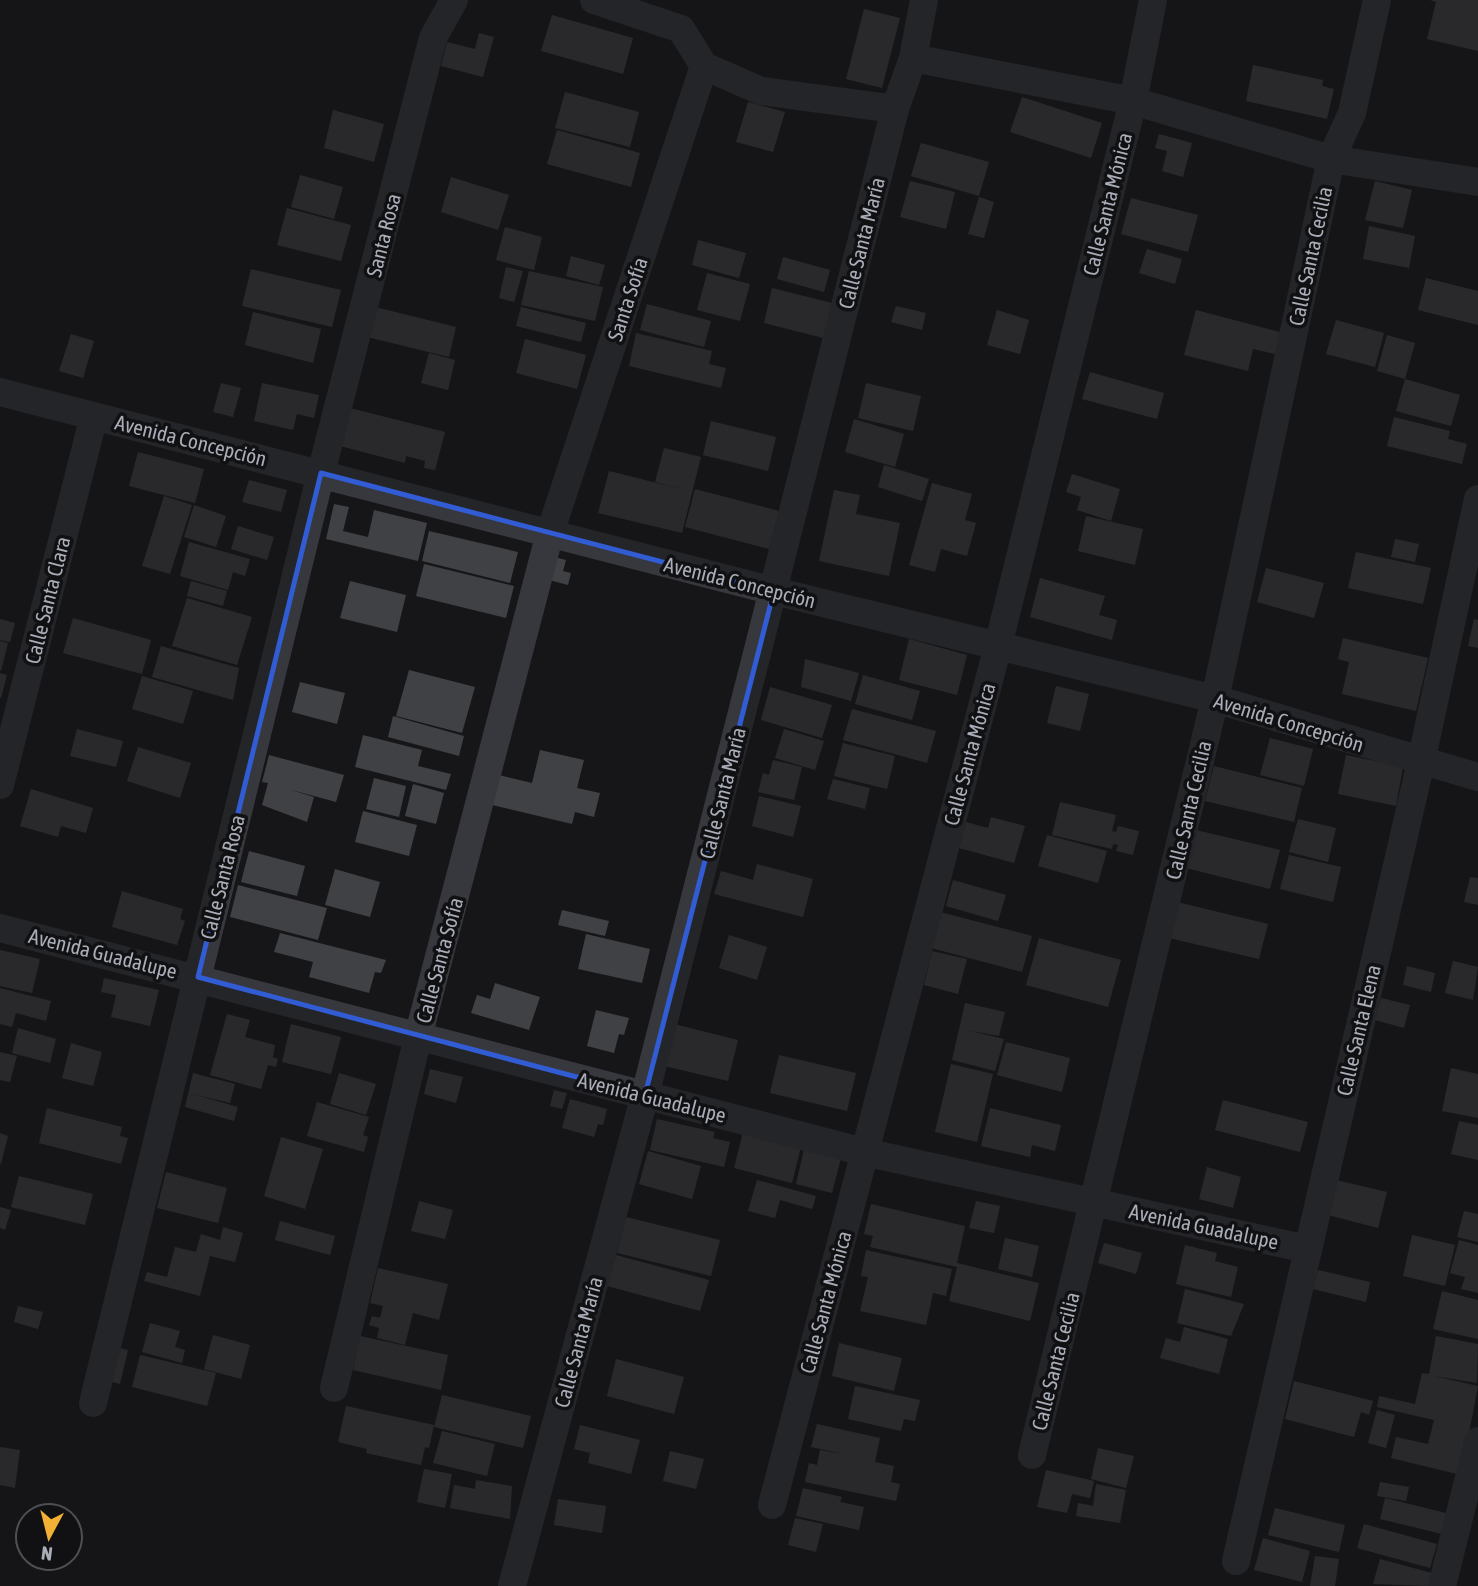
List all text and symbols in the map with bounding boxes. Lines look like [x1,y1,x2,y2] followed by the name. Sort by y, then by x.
[1078,130,1136,278] street label: Calle Santa Mónica
[833,175,889,311] street label: Calle Santa María
[1284,184,1336,328] street label: Calle Santa Cecilia
[361,191,405,279] street label: Santa Rosa
[602,254,652,344] street label: Santa Sofía
[113,410,269,470] street label: Avenida Concepción
[20,534,74,666] street label: Calle Santa Clara
[662,552,818,612] street label: Avenida Concepción
[938,680,1000,828] street label: Calle Santa Mónica
[1211,688,1367,756] street label: Avenida Concepción
[694,725,750,861] street label: Calle Santa María
[1160,738,1216,882] street label: Calle Santa Cecilia
[195,812,249,942] street label: Calle Santa Rosa
[411,895,467,1025] street label: Calle Santa Sofía
[26,923,180,983] street label: Avenida Guadalupe
[1331,962,1385,1098] street label: Calle Santa Elena
[575,1067,729,1127] street label: Avenida Guadalupe
[1127,1198,1281,1254] street label: Avenida Guadalupe
[794,1228,856,1376] street label: Calle Santa Mónica
[549,1274,607,1410] street label: Calle Santa María
[1026,1289,1084,1433] street label: Calle Santa Cecilia
[14,1502,84,1572] north arrow
[40,1542,54,1565] text: N

